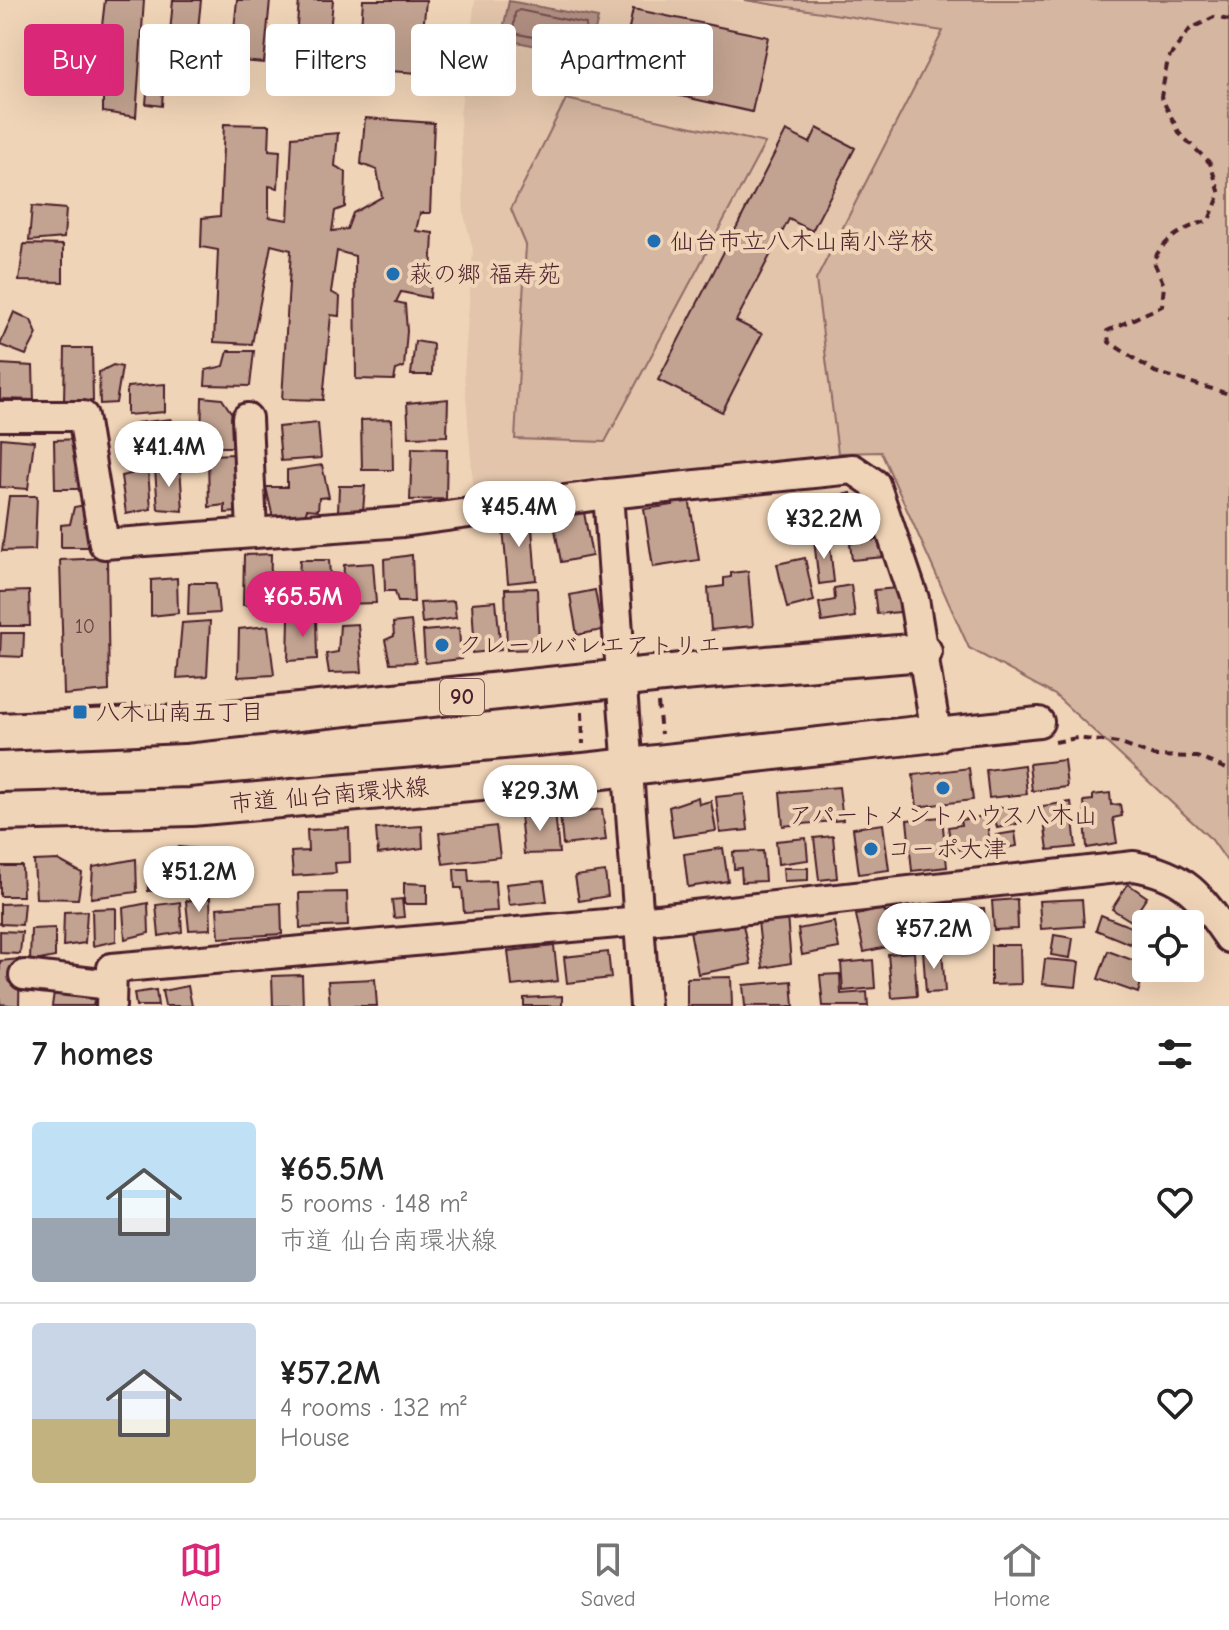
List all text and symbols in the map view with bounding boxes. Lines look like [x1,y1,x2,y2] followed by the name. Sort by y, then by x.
[24,24,124,96] chip: Buy
[140,24,250,96] chip: Rent
[266,24,395,96] chip: Filters
[411,24,516,96] chip: New
[532,24,713,96] chip: Apartment
[670,227,934,255] place label: 仙台市立八木山南小学校
[645,232,663,250] marker: 仙台市立八木山南小学校
[409,260,561,288] place label: 萩の郷 福寿苑
[384,265,402,283] marker: 萩の郷 福寿苑
[104,421,234,489] pin: ¥41.4M
[132,432,206,462] text: ¥41.4M
[454,481,584,549] pin: ¥45.4M
[481,492,557,522] text: ¥45.4M
[759,493,889,561] pin: ¥32.2M
[785,504,863,534] text: ¥32.2M
[238,571,368,639] pin: ¥65.5M
[263,582,343,612] text: ¥65.5M
[75,615,95,638] house number: 10
[458,631,722,659] place label: クレールバレエアトリエ
[433,636,451,654] marker: クレールバレエアトリエ
[440,679,484,715] road number: 90
[96,698,264,726] place label: 八木山南五丁目
[71,703,89,721] marker: 八木山南五丁目
[475,765,605,833] pin: ¥29.3M
[228,772,430,818] street label: 市道 仙台南環状線
[501,776,579,806] text: ¥29.3M
[934,779,952,797] marker: アパートメントハウス八木山
[788,801,1098,829] place label: アパートメントハウス八木山
[887,835,1007,863] place label: コーポ大津
[862,840,880,858] marker: コーポ大津
[134,846,264,914] pin: ¥51.2M
[161,857,237,887] text: ¥51.2M
[869,903,999,971] pin: ¥57.2M
[1132,910,1204,982] map controls
[1132,910,1204,982] button: locate
[896,914,972,944] text: ¥57.2M
[1153,1032,1197,1076] icon: filters
[32,1034,153,1074] text: 7 homes
[280,1149,384,1189] text: ¥65.5M
[96,1154,192,1250] icon: home
[1153,1180,1197,1224] icon: heart
[280,1189,467,1219] text: 5 rooms · 148 m²
[280,1226,497,1256] text: 市道 仙台南環状線
[280,1353,381,1393] text: ¥57.2M
[96,1355,192,1451] icon: home
[1153,1381,1197,1425] icon: heart
[280,1393,467,1423] text: 4 rooms · 132 m²
[280,1423,350,1453] text: House
[179,1538,223,1612] tab: Map
[581,1538,636,1612] tab: Saved
[993,1538,1050,1612] tab: Home

